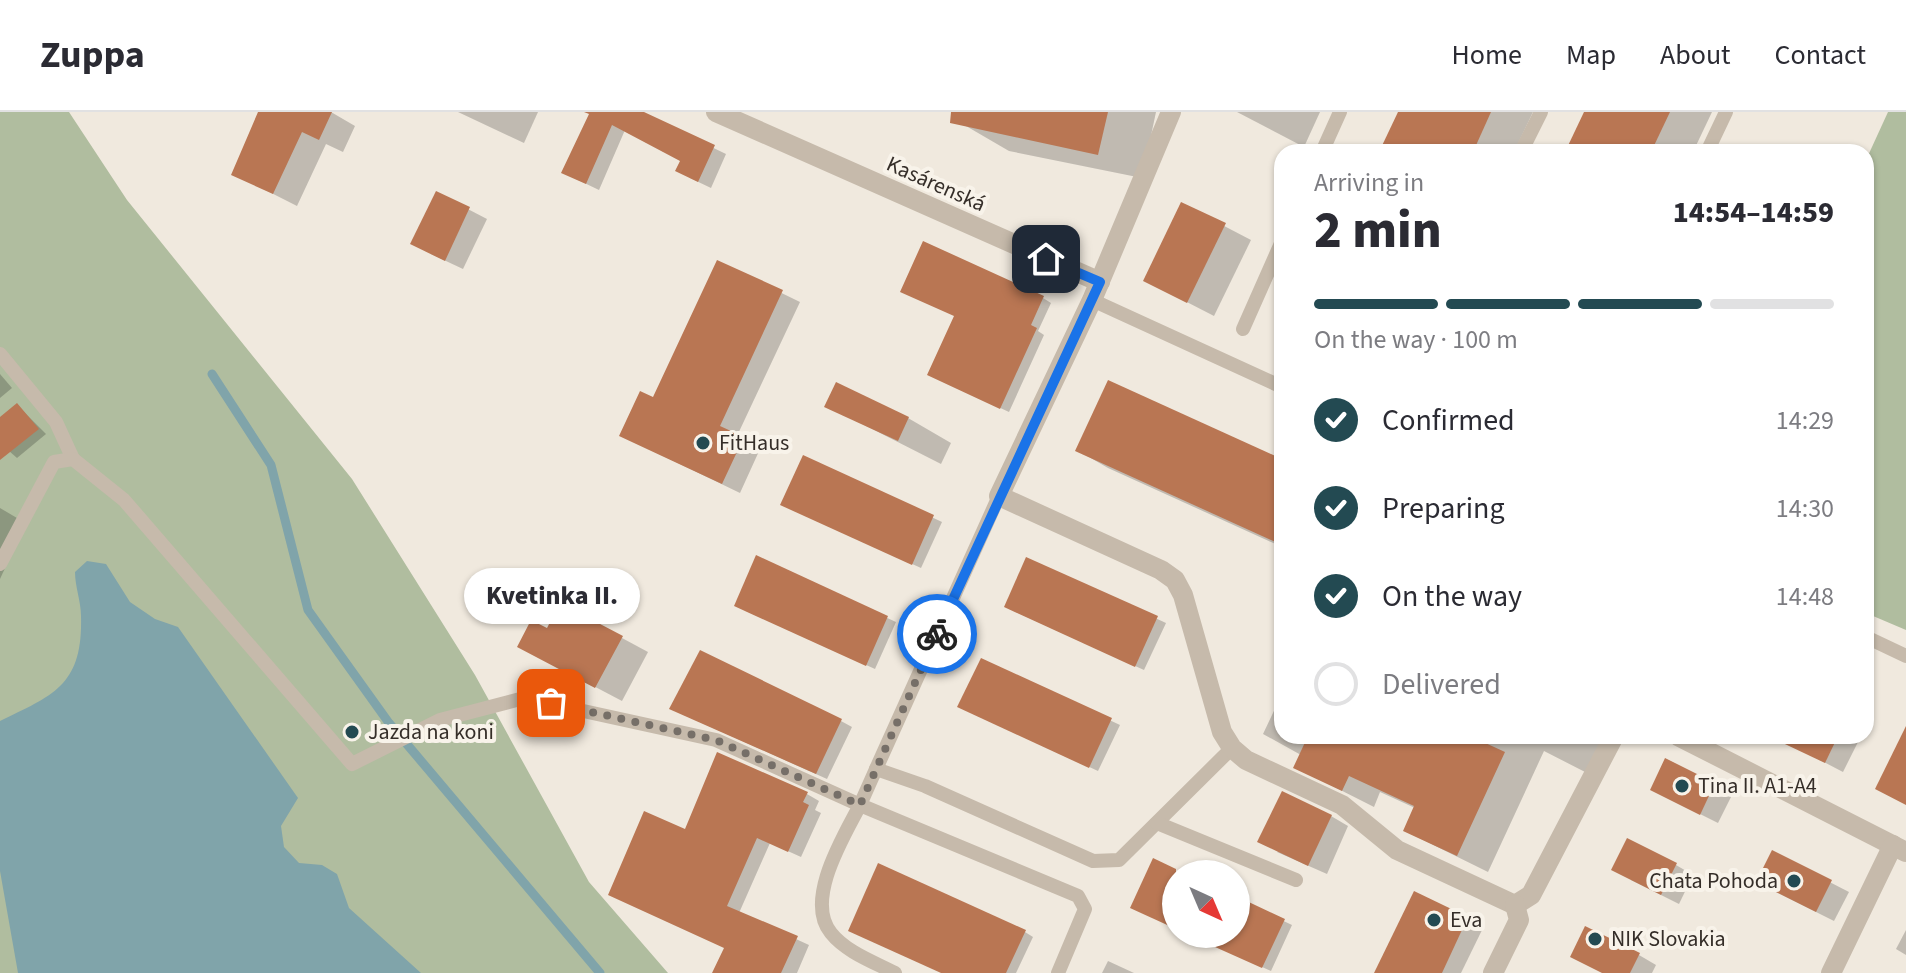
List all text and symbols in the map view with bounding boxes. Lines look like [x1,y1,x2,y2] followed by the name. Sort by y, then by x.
[40,28,145,82] text: Zuppa
[1451,35,1522,75] text: Home
[1566,35,1616,75] text: Map
[1660,35,1731,75] text: About
[1775,35,1866,75] text: Contact
[881,148,991,220] street label: Kasárenská
[1314,164,1424,201] text: Arriving in
[1673,191,1834,234] text: 14:54–14:59
[1314,194,1442,268] text: 2 min
[1012,225,1080,293] pin
[1024,237,1068,281] icon: home
[1314,321,1518,358] text: On the way · 100 m
[1314,398,1358,442] icon: check
[1382,399,1515,442] text: Confirmed
[1776,402,1834,439] text: 14:29
[719,427,789,459] place label: FitHaus
[694,434,712,452] marker: FitHaus
[1314,486,1358,530] icon: check
[1382,487,1505,530] text: Preparing
[1776,490,1834,527] text: 14:30
[463,567,639,623] callout: Kvetinka II.
[1314,574,1358,618] icon: check
[1382,575,1522,618] text: On the way
[486,577,618,614] text: Kvetinka II.
[1776,578,1834,615] text: 14:48
[897,594,977,674] courier
[915,612,959,656] icon: bike
[1382,663,1501,706] text: Delivered
[517,669,585,737] pin
[529,681,573,725] icon: bag
[368,716,494,748] place label: Jazda na koni
[343,723,361,741] marker: Jazda na koni
[1698,770,1817,802] place label: Tina II. A1-A4
[1673,777,1691,795] marker: Tina II. A1-A4
[1162,860,1250,948] north arrow
[1162,860,1250,948] map controls
[1649,865,1778,897] place label: Chata Pohoda
[1785,872,1803,890] marker: Chata Pohoda
[1450,904,1482,936] place label: Eva
[1425,911,1443,929] marker: Eva
[1611,923,1726,955] place label: NIK Slovakia
[1586,930,1604,948] marker: NIK Slovakia

